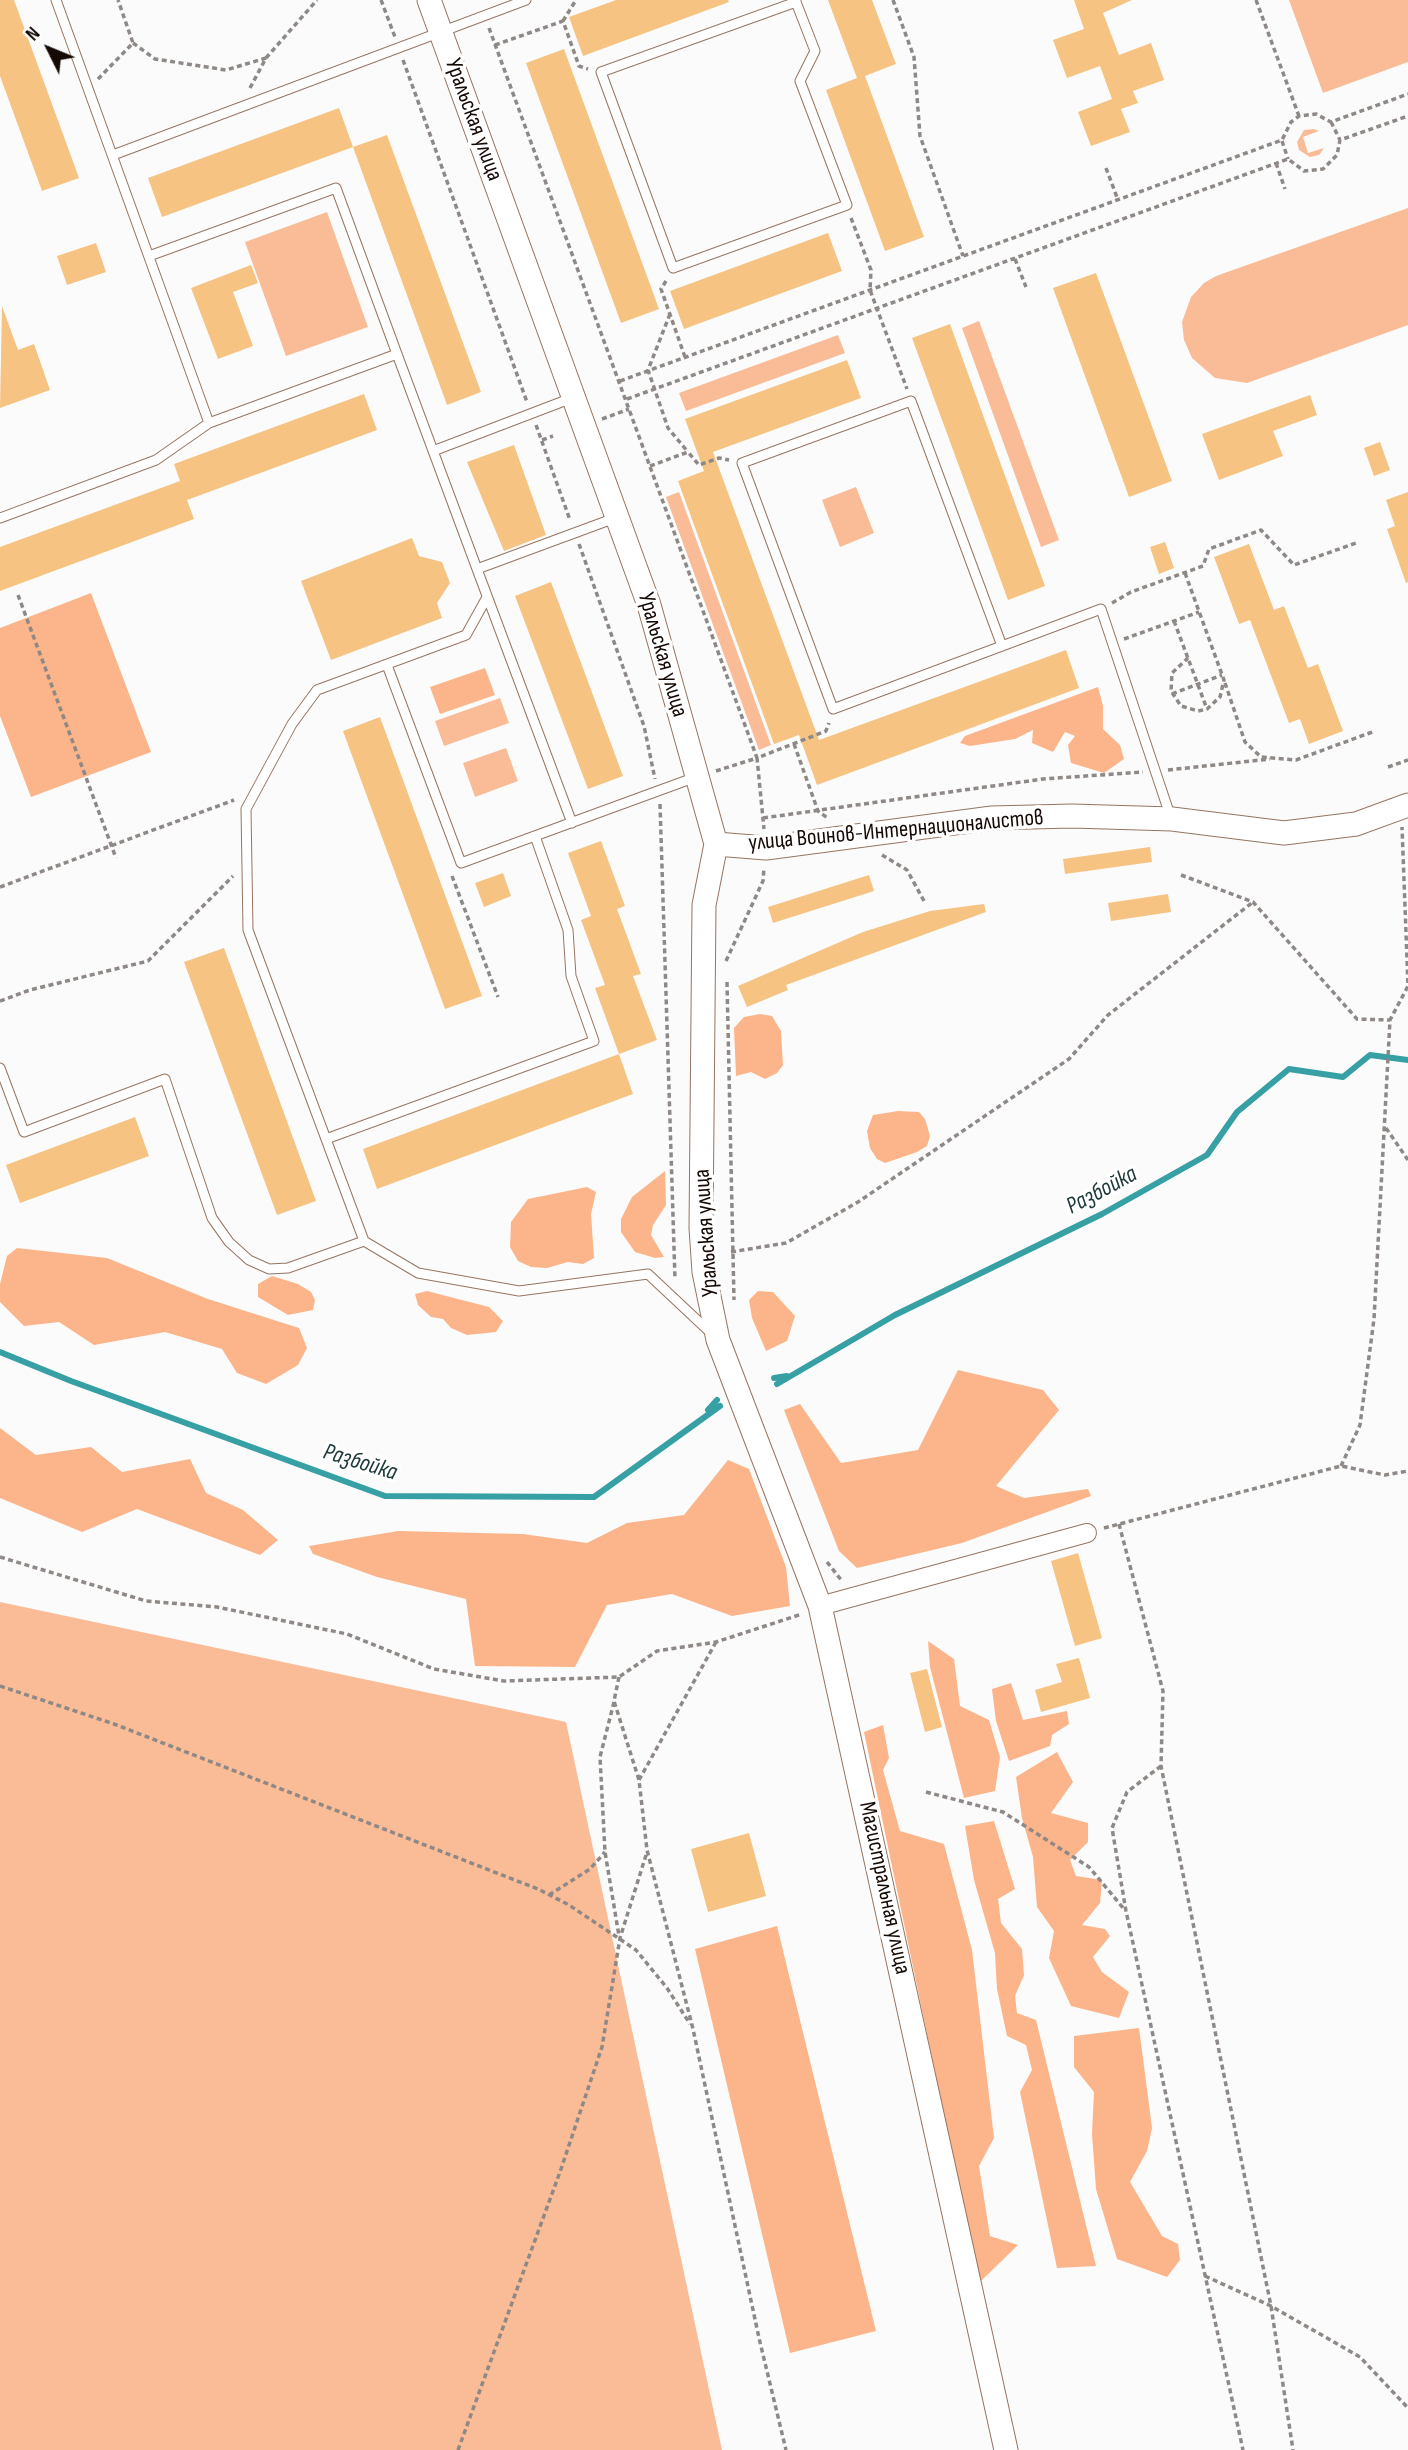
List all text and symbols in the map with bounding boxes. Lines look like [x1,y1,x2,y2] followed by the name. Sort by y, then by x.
[14,14,84,84] north arrow
[21,23,45,46] text: N
[438,55,508,185] street label: Уральская улица
[631,590,693,720] street label: Уральская улица
[747,804,1045,858] street label: улица Воинов-Интернационалистов
[1062,1160,1142,1222] water label: Разбойка
[689,1168,725,1298] street label: Уральская улица
[320,1438,400,1488] water label: Разбойка
[852,1799,916,1977] street label: Магистральная улица

